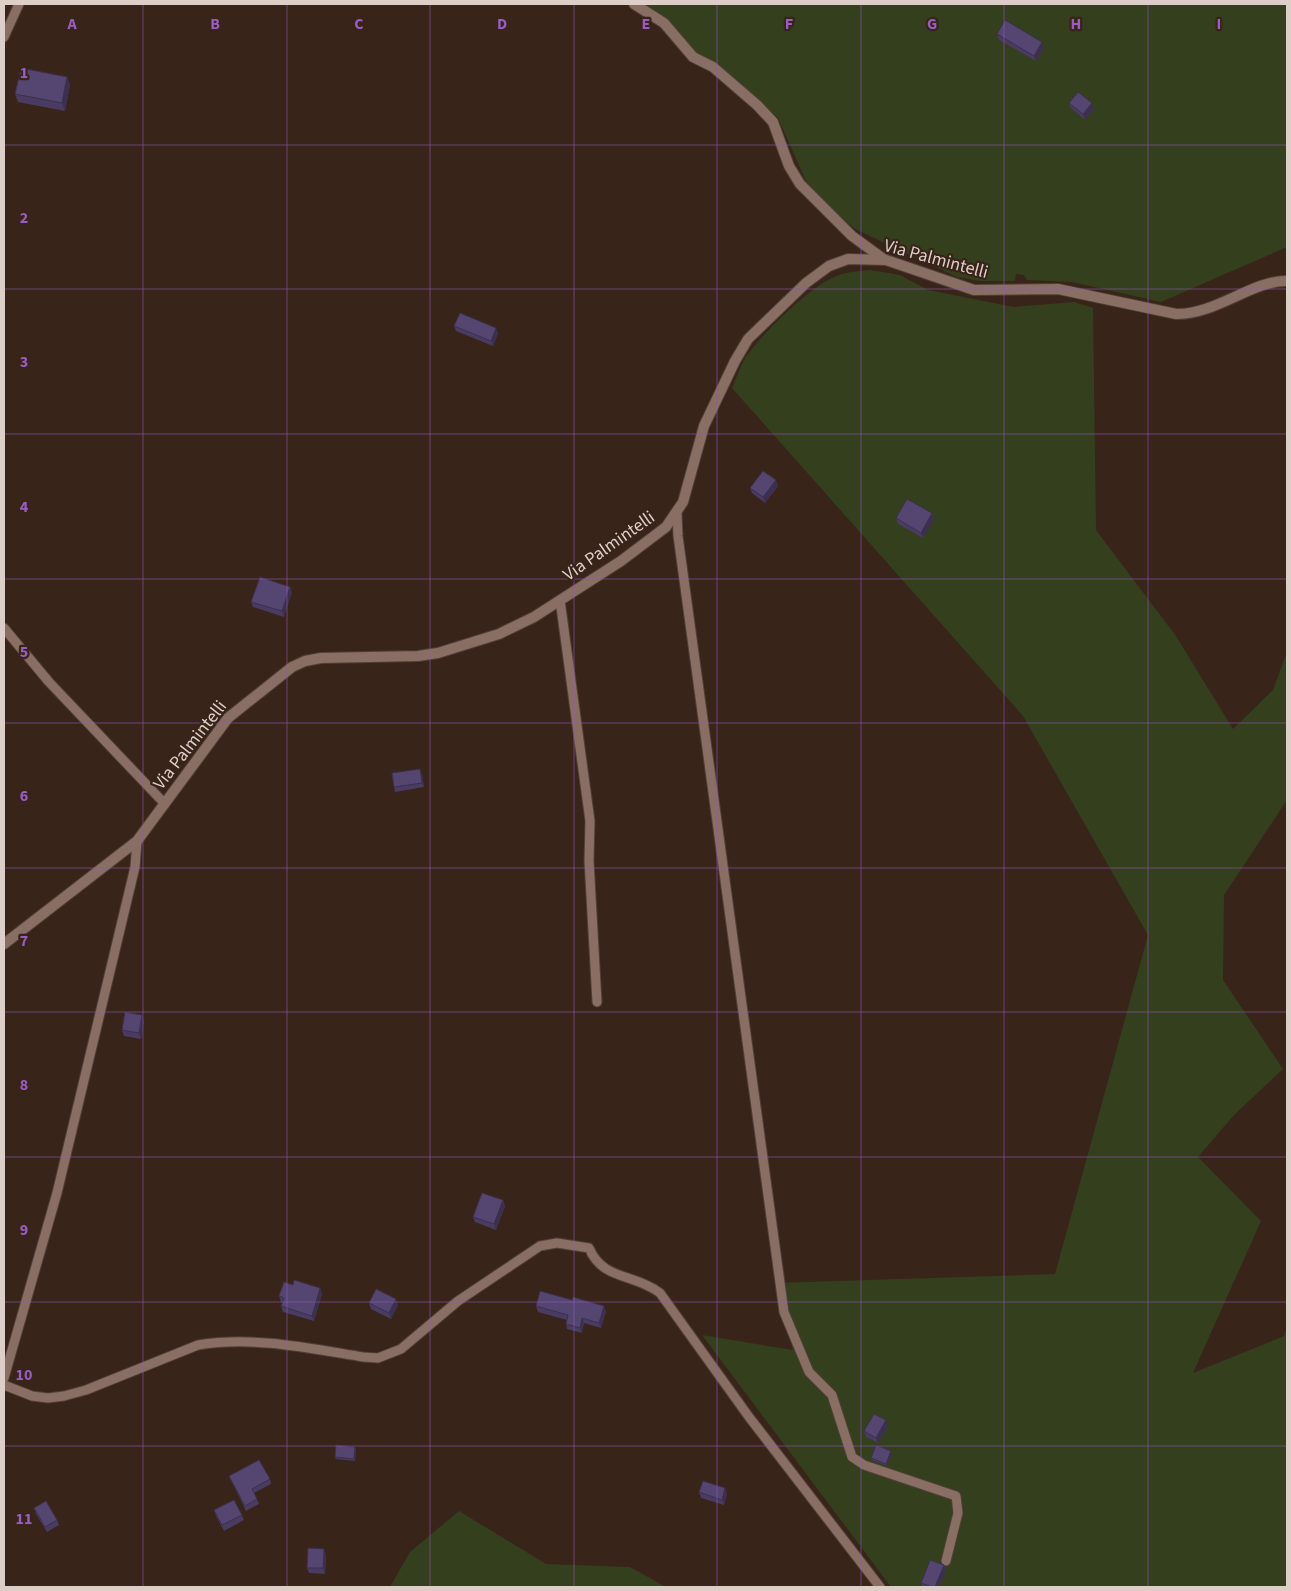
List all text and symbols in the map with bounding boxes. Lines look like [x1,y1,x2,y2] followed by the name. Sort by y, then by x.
[66,13,77,35] text: A
[210,13,220,35] text: B
[354,13,364,35] text: C
[497,13,507,35] text: D
[642,13,650,35] text: E
[785,13,793,35] text: F
[927,13,937,35] text: G
[1071,13,1081,35] text: H
[1217,13,1221,35] text: I
[20,62,28,84] text: 1
[20,207,28,229] text: 2
[881,233,991,285] street label: Via Palmintelli
[20,351,28,373] text: 3
[20,496,29,518] text: 4
[558,505,660,587] street label: Via Palmintelli
[20,641,28,663] text: 5
[147,695,233,795] street label: Via Palmintelli
[20,785,28,807] text: 6
[20,930,28,952] text: 7
[20,1074,28,1096] text: 8
[20,1219,28,1241] text: 9
[16,1364,32,1386] text: 10
[16,1508,32,1530] text: 11

